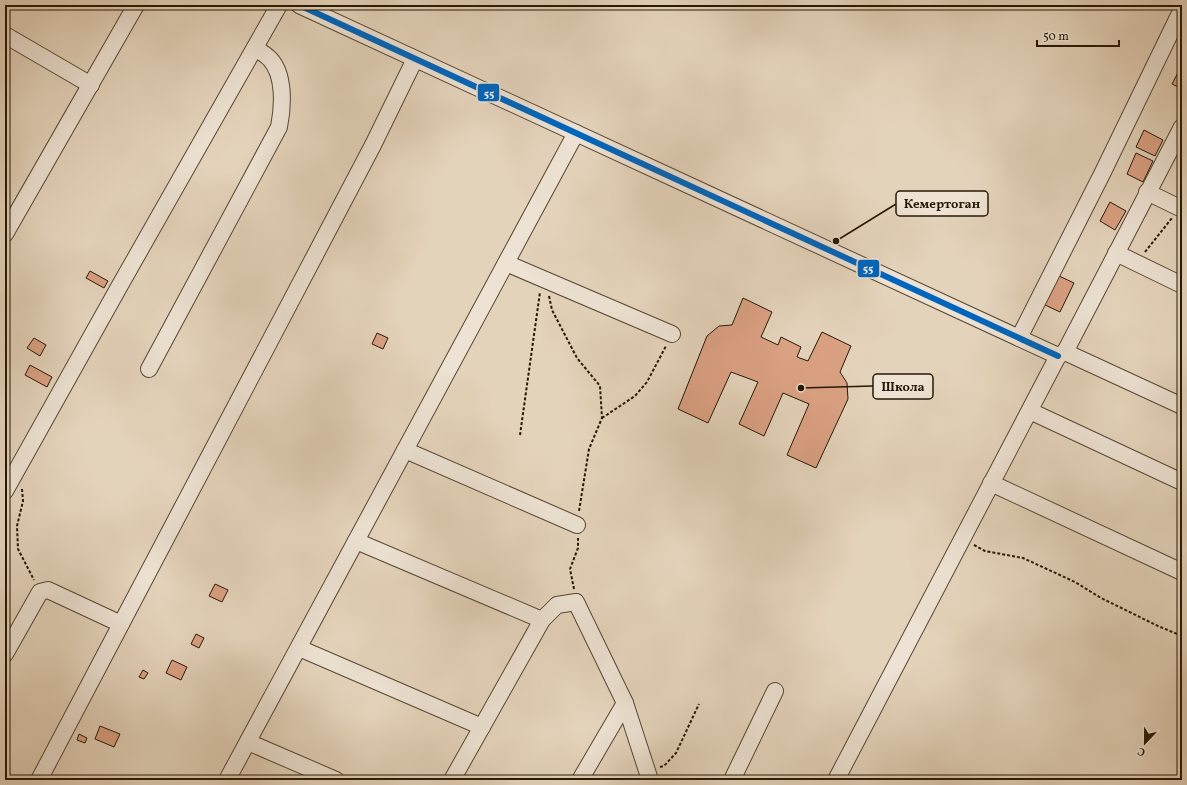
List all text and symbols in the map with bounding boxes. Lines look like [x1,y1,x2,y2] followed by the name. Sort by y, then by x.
[1037,22,1119,48] scale bar
[1043,29,1069,45] text: 50 m
[477,83,500,102] line badge: 55
[484,87,494,102] text: 55
[896,191,988,216] callout: Кемертоган
[904,196,981,214] text: Кемертоган
[857,259,880,278] line badge: 55
[863,262,873,277] text: 55
[873,374,933,399] callout: Школа
[881,379,925,397] text: Школа
[1125,723,1165,763] north arrow
[1136,743,1148,759] text: С

